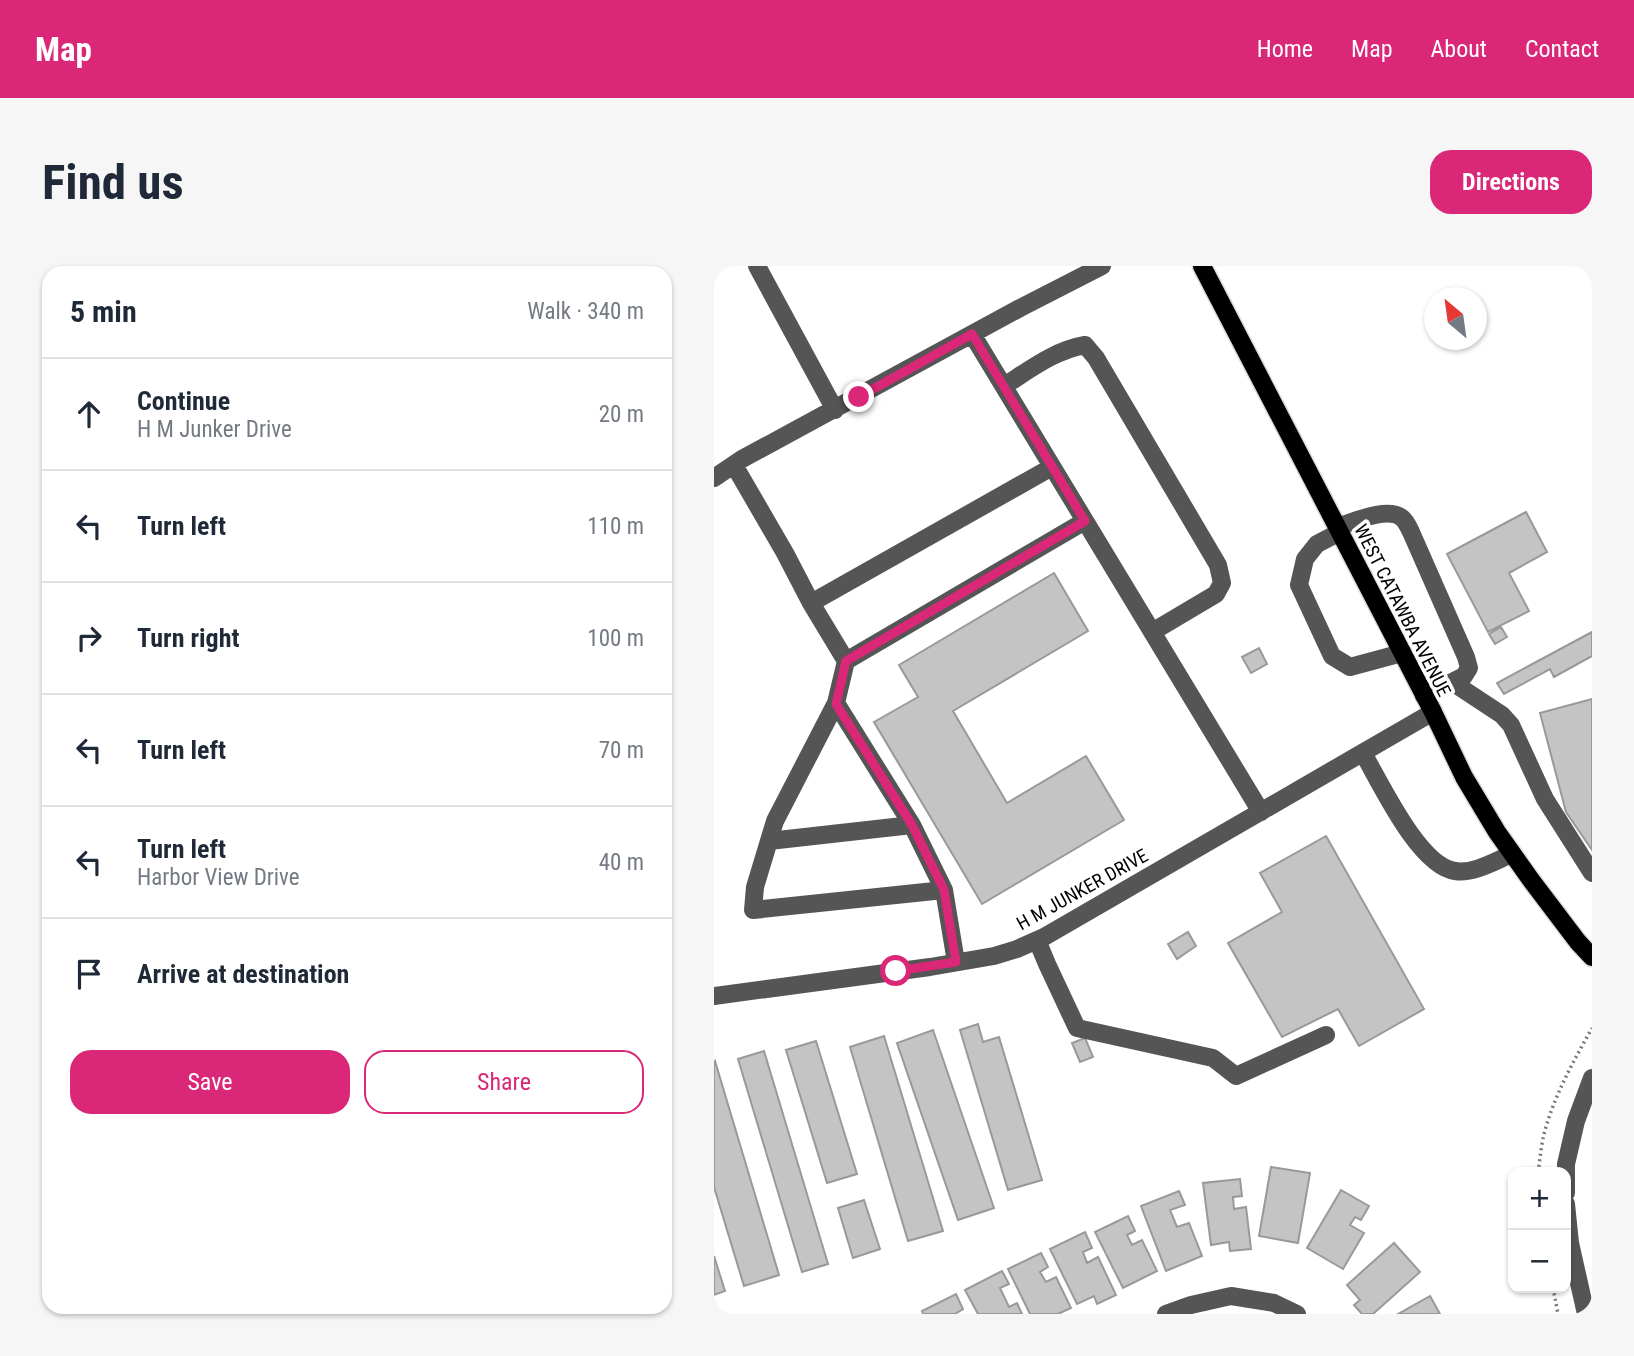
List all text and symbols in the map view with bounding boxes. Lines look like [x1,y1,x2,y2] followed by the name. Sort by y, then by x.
[35,30,92,69] text: Map
[1257,35,1313,63] text: Home
[1351,35,1393,63] text: Map
[1431,35,1487,63] text: About
[1525,35,1599,63] text: Contact
[1430,150,1592,214] button: Directions
[42,154,184,211] text: Find us
[1424,287,1487,350] north arrow
[70,294,137,329] text: 5 min
[527,298,644,325] text: Walk · 340 m
[843,381,874,412] route end
[137,386,230,416] text: Continue
[70,395,108,433] icon: ahead
[599,401,644,428] text: 20 m
[137,416,292,443] text: H M Junker Drive
[70,507,108,545] icon: left
[137,511,226,541] text: Turn left
[587,513,644,540] text: 110 m
[1349,520,1456,700] street label: WEST CATAWBA AVENUE
[70,619,108,657] icon: right
[137,623,239,653] text: Turn right
[587,625,644,652] text: 100 m
[70,731,108,769] icon: left
[137,735,226,765] text: Turn left
[599,737,644,764] text: 70 m
[137,834,226,864] text: Turn left
[70,843,108,881] icon: left
[1013,844,1152,935] street label: H M JUNKER DRIVE
[599,849,644,876] text: 40 m
[137,864,300,891] text: Harbor View Drive
[70,955,108,993] icon: arrive
[880,955,911,986] route start
[137,959,349,989] text: Arrive at destination
[70,1050,350,1114] button: Save
[364,1050,644,1114] button: Share
[1508,1167,1571,1293] map controls
[1508,1167,1571,1230] button: +
[1508,1230,1571,1293] button: −

